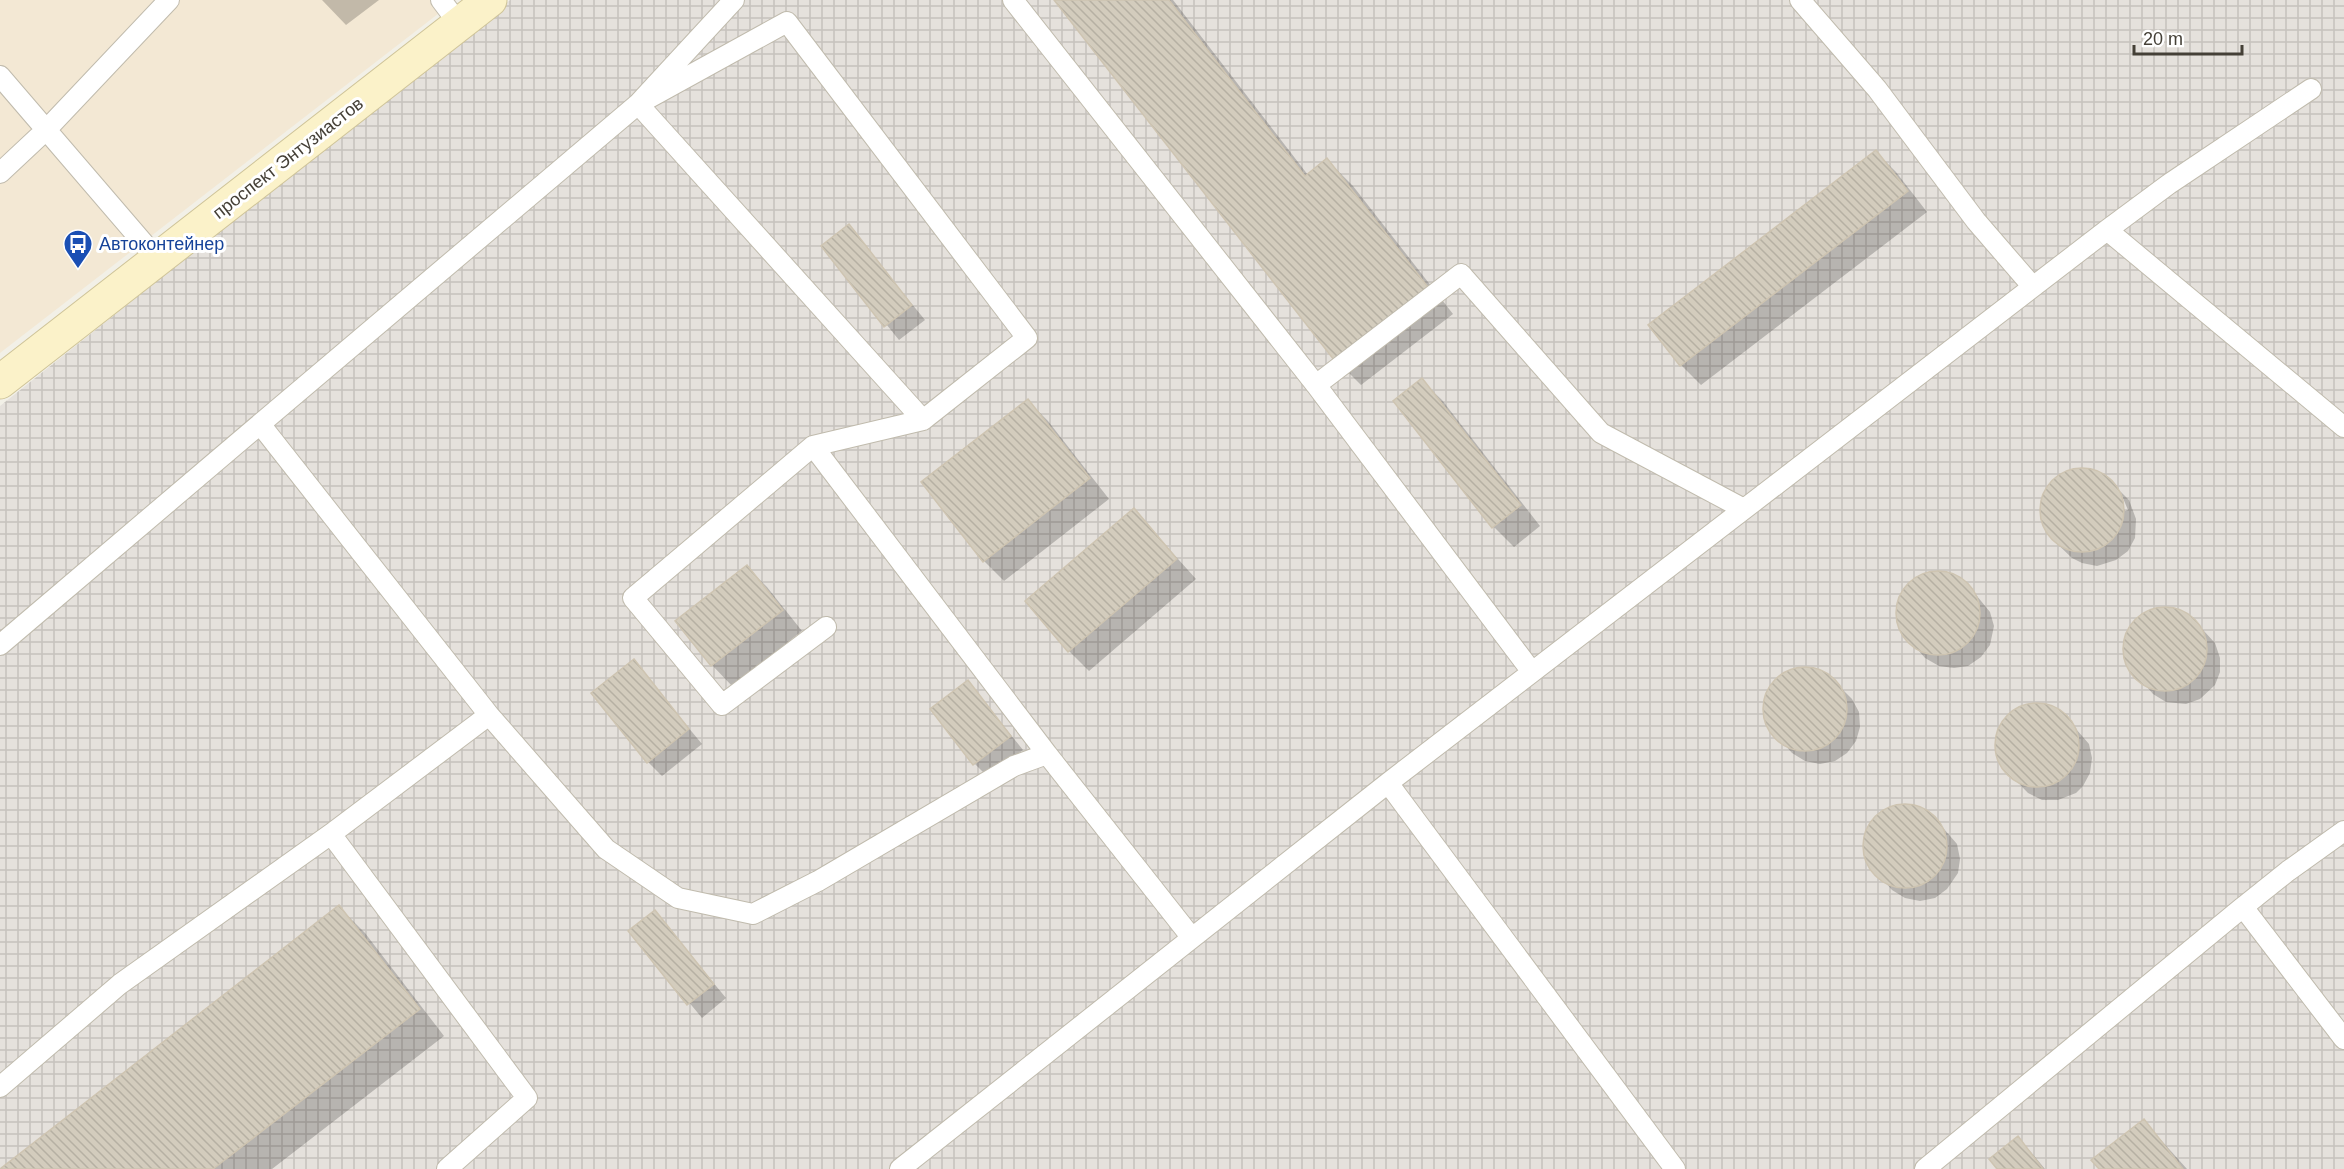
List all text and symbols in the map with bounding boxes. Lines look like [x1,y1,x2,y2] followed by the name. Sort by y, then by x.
[2134,18,2242,56] scale bar
[2143,29,2183,49] text: 20 m
[209,93,367,223] street label: проспект Энтузиастов
[62,228,94,270] bus stop icon: Автоконтейнер
[99,234,224,254] place label: Автоконтейнер

